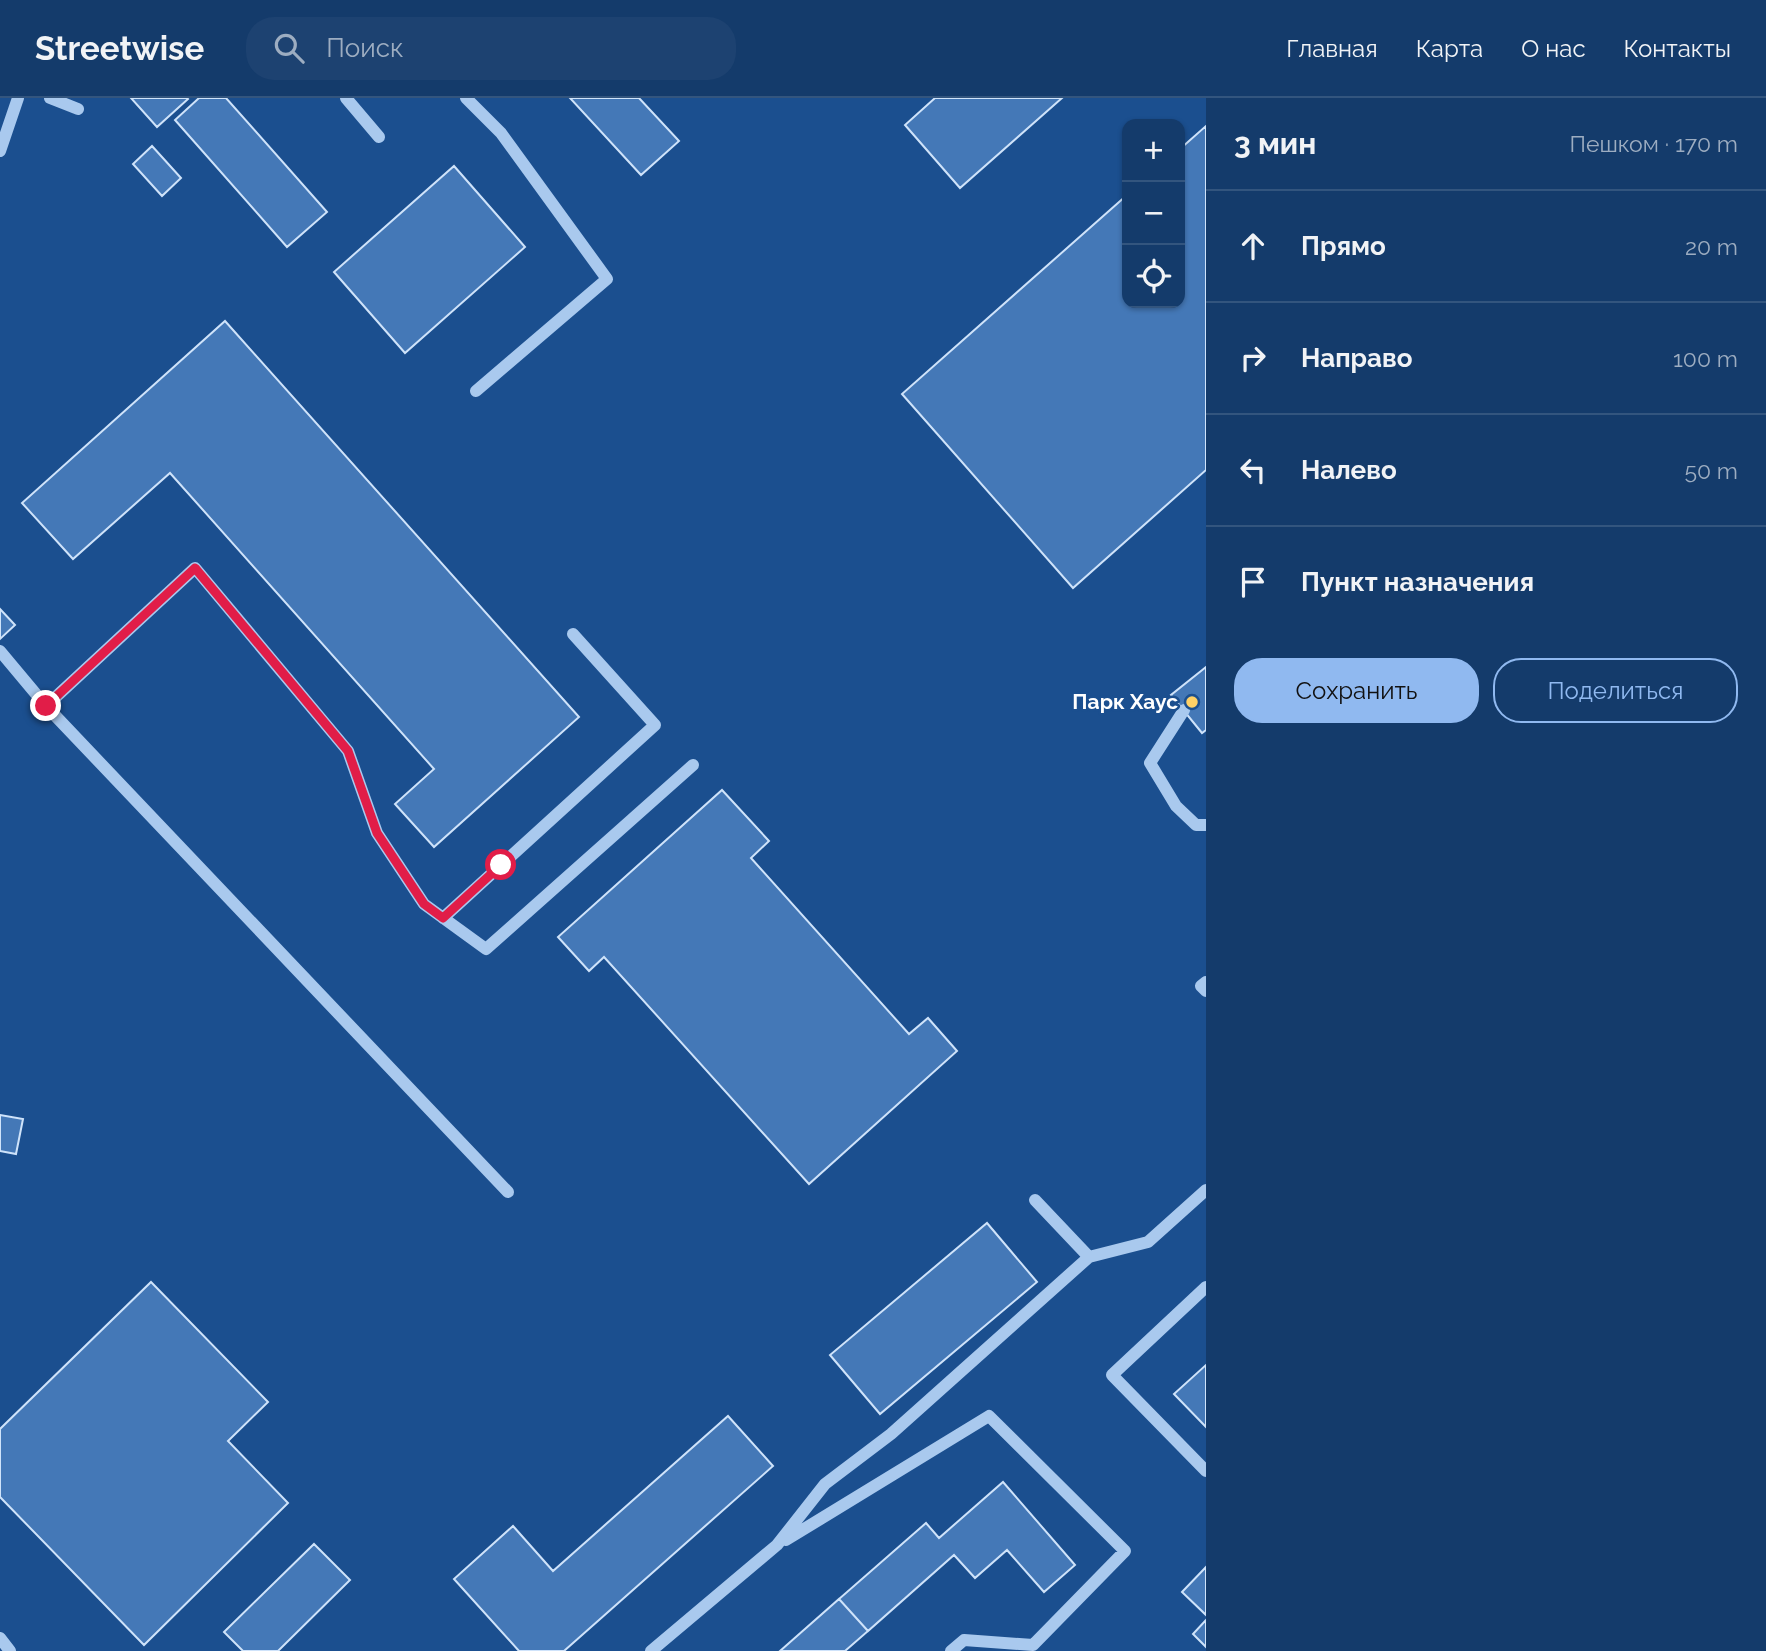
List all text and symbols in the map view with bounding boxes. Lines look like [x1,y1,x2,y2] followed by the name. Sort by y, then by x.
[246,17,736,80] search box
[35,29,204,68] text: Streetwise
[270,29,308,67] icon: search
[326,33,403,63] text: Поиск
[1286,34,1378,63] text: Главная
[1416,34,1483,63] text: Карта
[1521,34,1586,63] text: О нас
[1624,34,1731,63] text: Контакты
[1122,119,1185,308] map controls
[1122,119,1185,182] button: +
[1234,126,1316,161] text: 3 мин
[1569,130,1738,157] text: Пешком · 170 m
[1122,182,1185,245] button: −
[1234,227,1272,265] icon: ahead
[1301,231,1386,261] text: Прямо
[1685,233,1738,260] text: 20 m
[1122,245,1185,308] button: locate
[1234,339,1272,377] icon: right
[1301,343,1412,373] text: Направо
[1673,345,1738,372] text: 100 m
[1234,451,1272,489] icon: left
[1301,455,1397,485] text: Налево
[1684,457,1738,484] text: 50 m
[1234,563,1272,601] icon: arrive
[1301,567,1534,597] text: Пункт назначения
[1234,658,1479,723] button: Сохранить
[1493,658,1738,723] button: Поделиться
[1072,689,1178,714] place label: Парк Хаус
[30,690,61,721] route end
[1184,694,1200,710] marker: Парк Хаус
[485,849,516,880] route start

